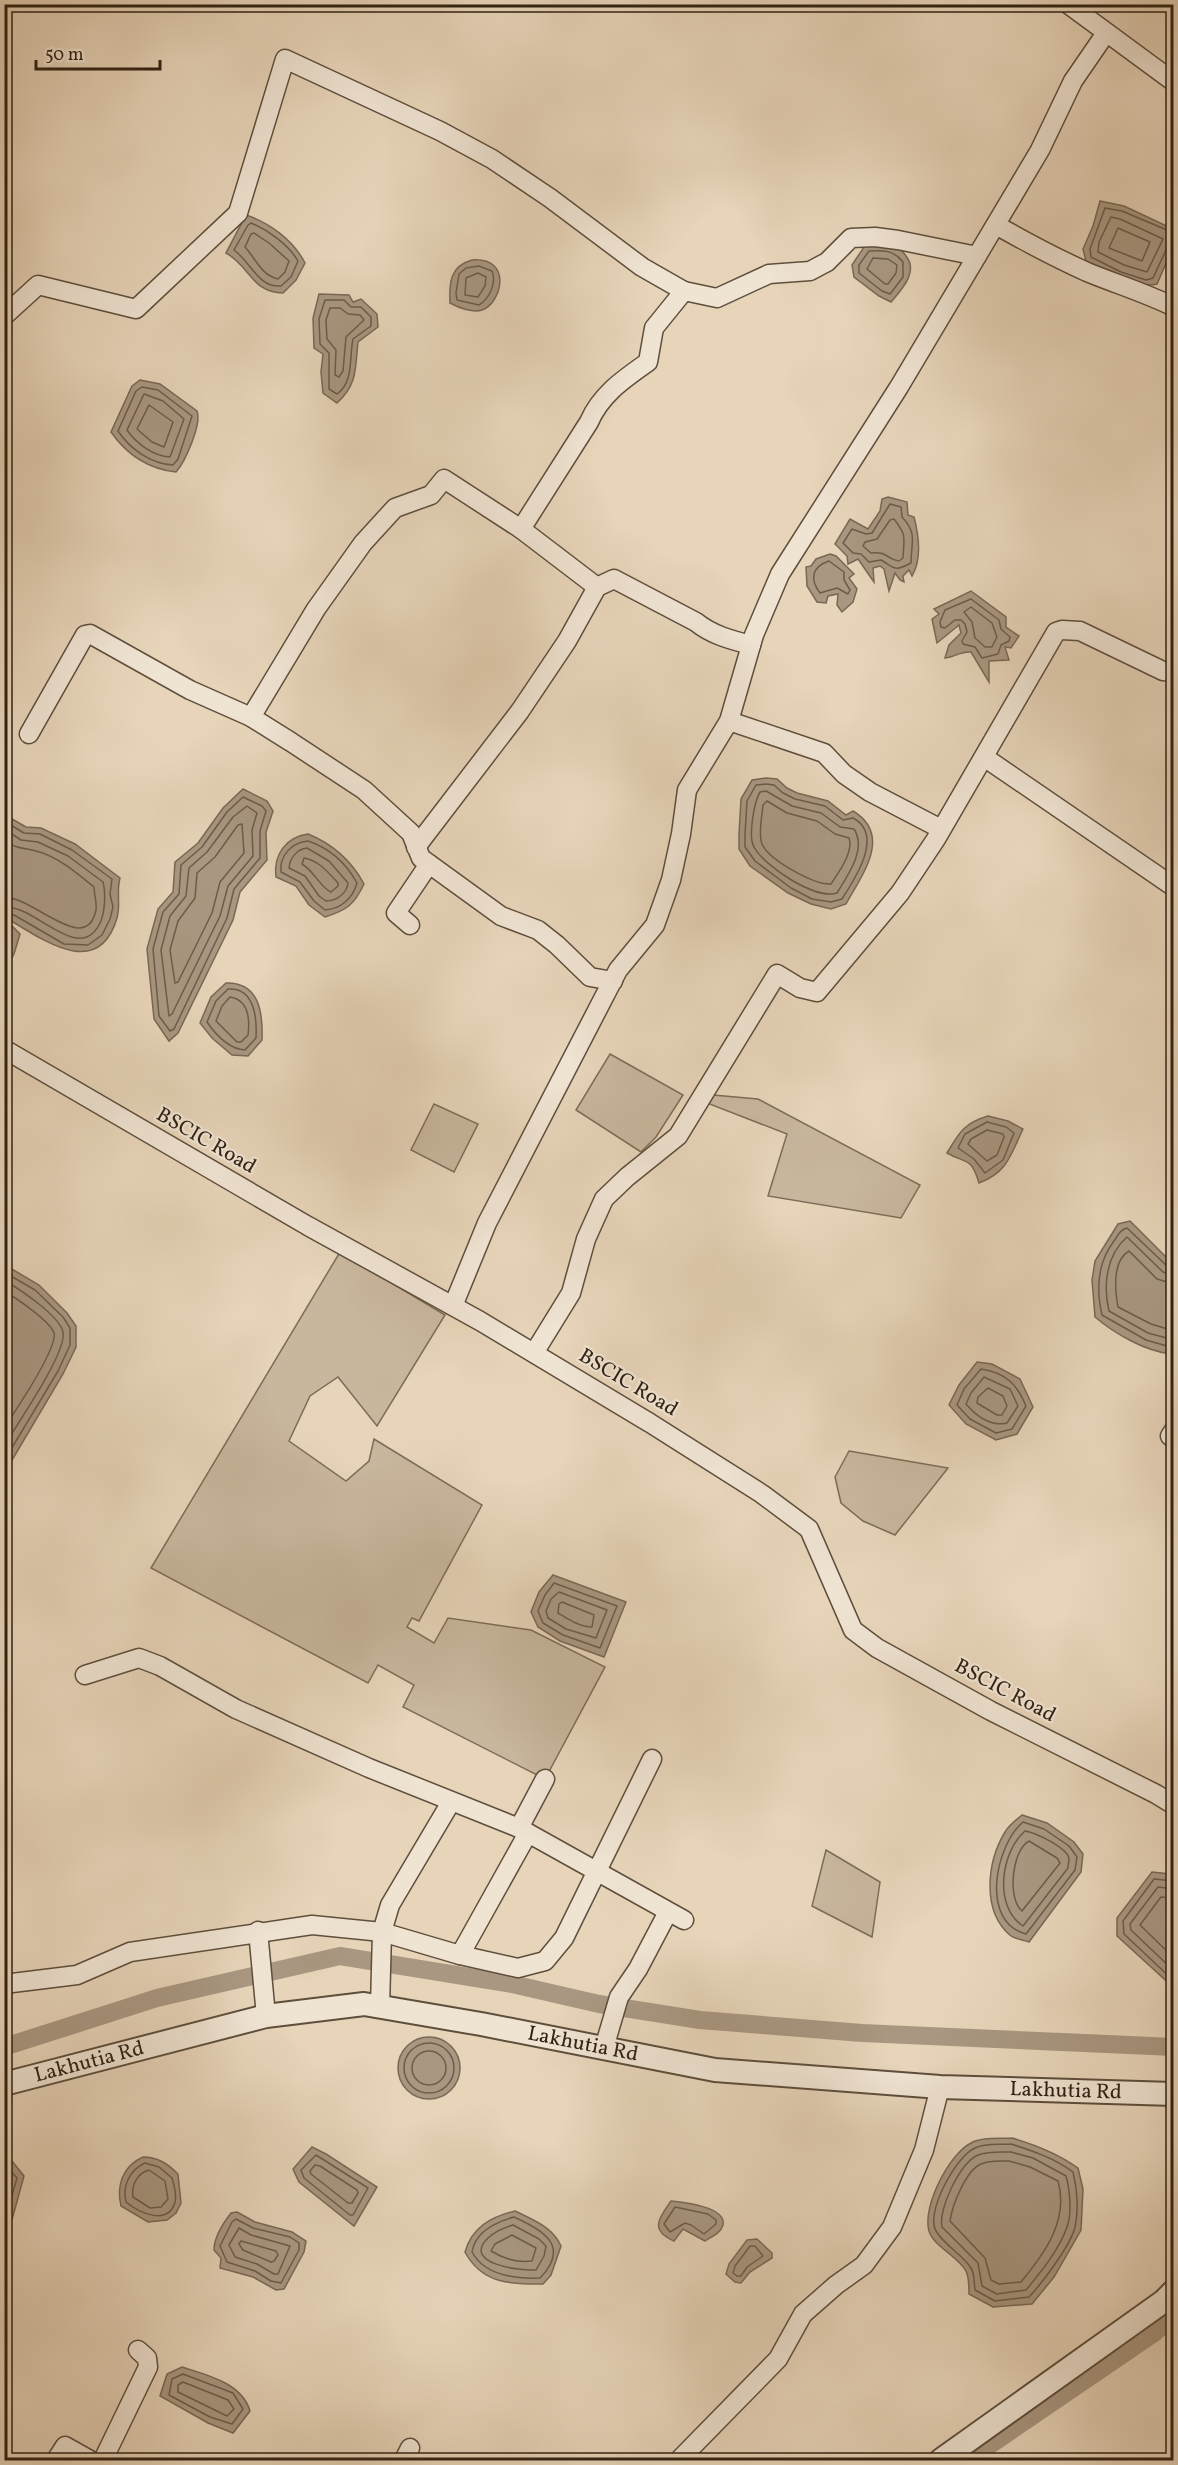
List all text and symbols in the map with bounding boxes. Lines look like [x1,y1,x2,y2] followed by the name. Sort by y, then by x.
[36,33,160,71] scale bar
[45,43,84,68] text: 50 m
[151,1101,261,1181] street label: BSCIC Road
[573,1342,683,1424] street label: BSCIC Road
[949,1652,1061,1730] street label: BSCIC Road
[525,2019,641,2069] street label: Lakhutia Rd
[31,2034,147,2090] street label: Lakhutia Rd
[1009,2075,1122,2107] street label: Lakhutia Rd

